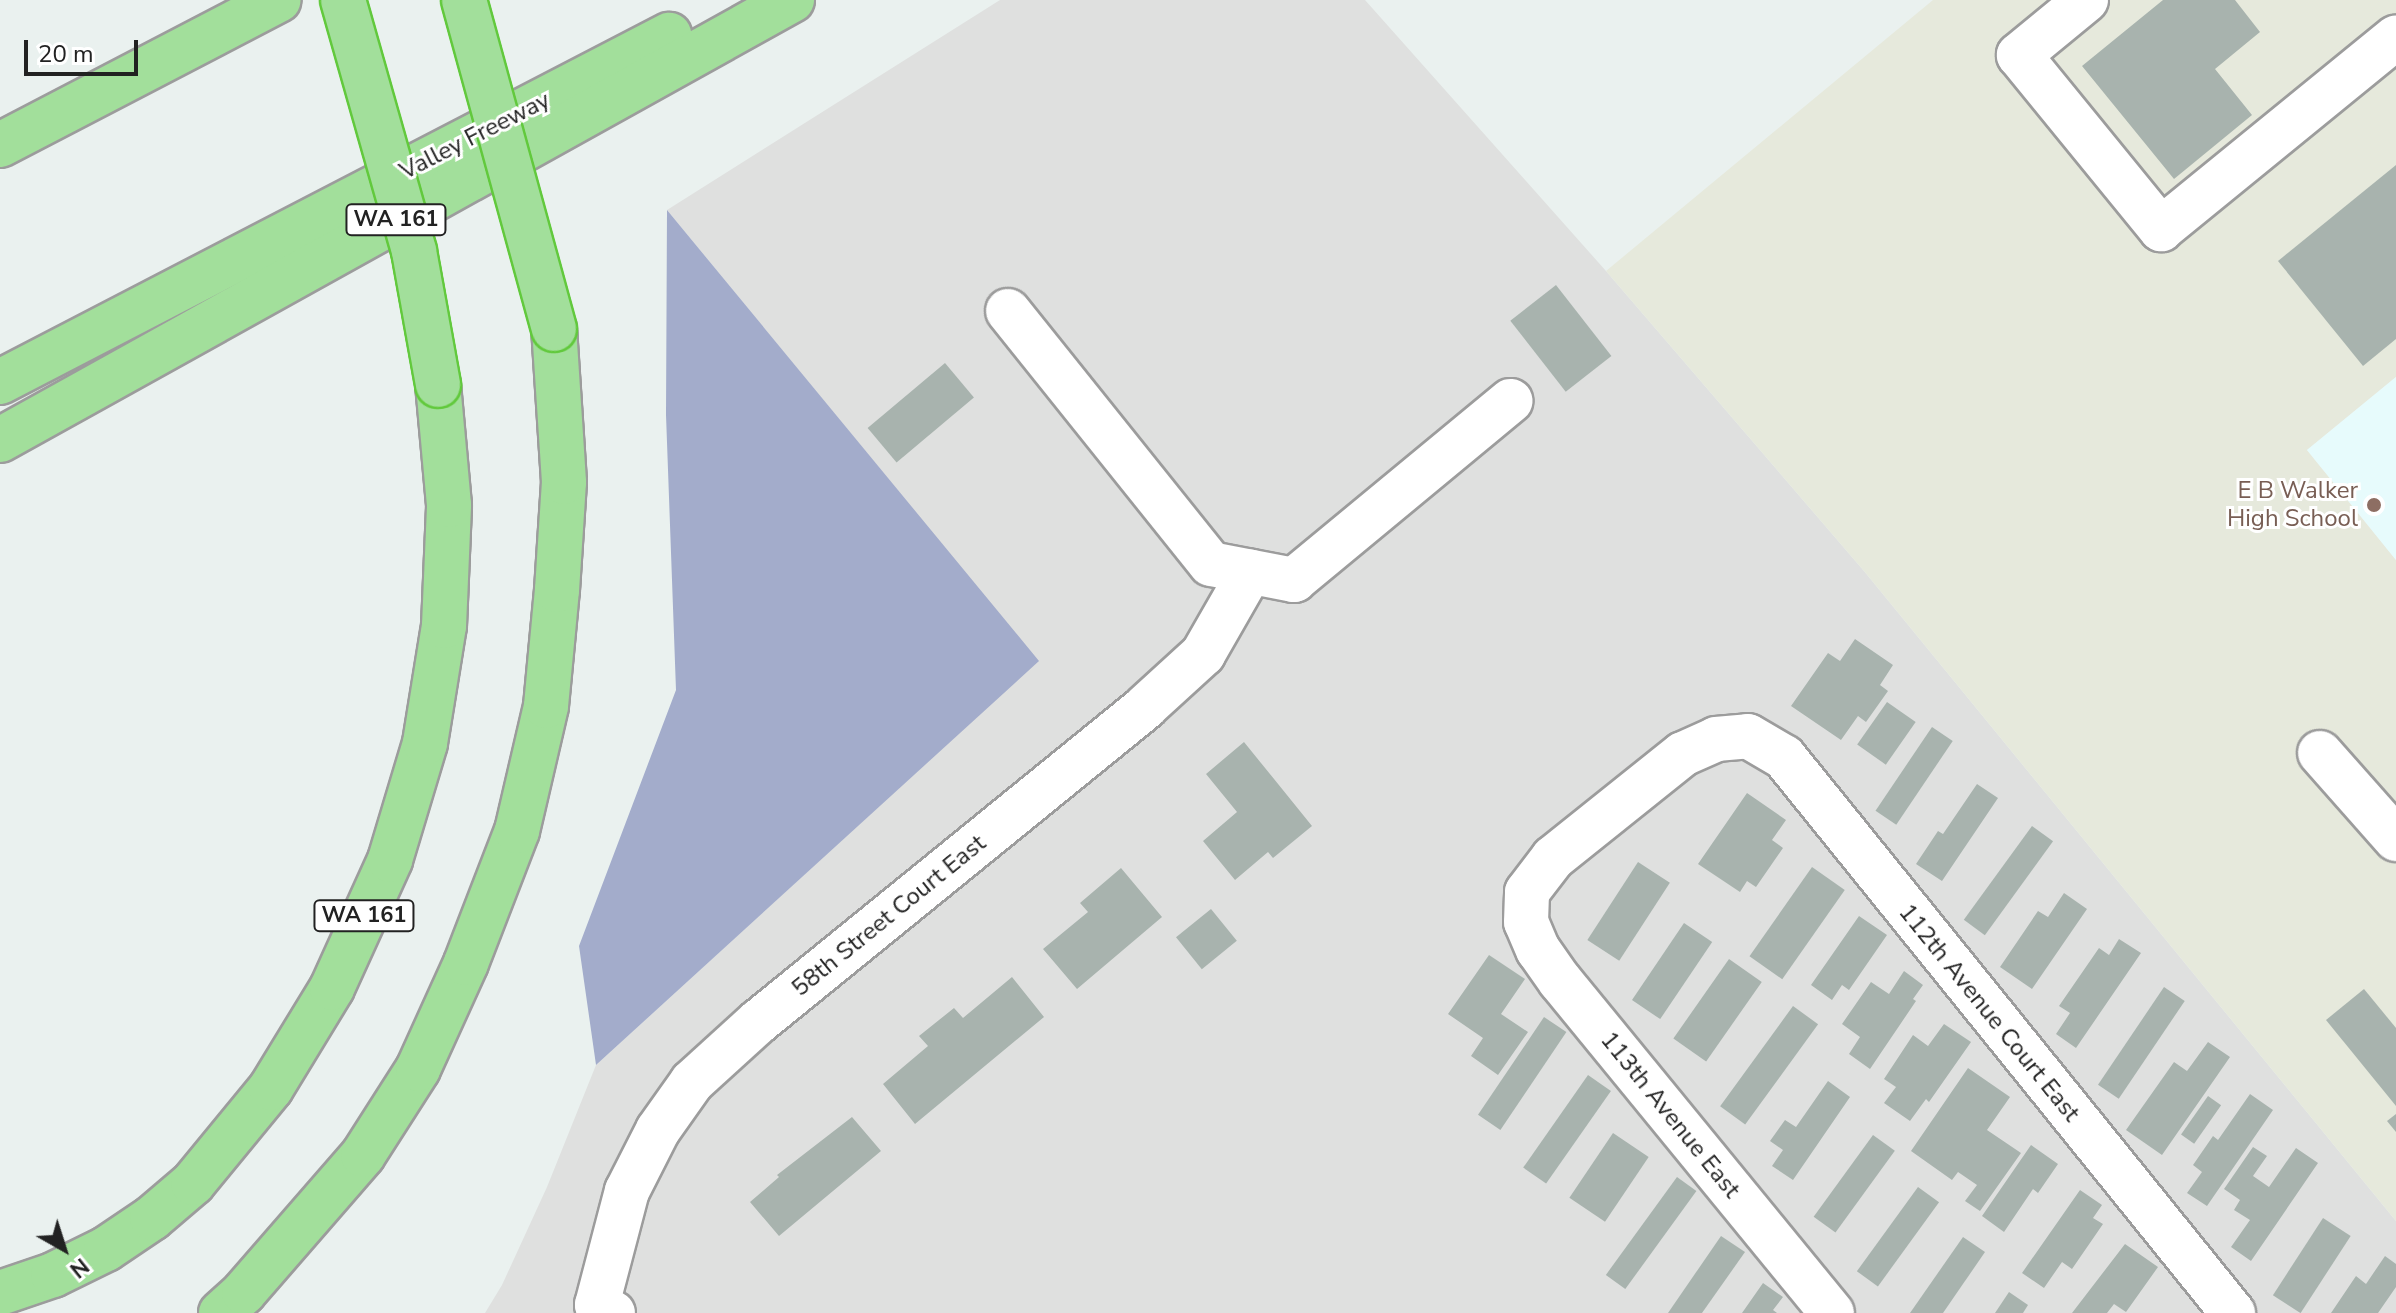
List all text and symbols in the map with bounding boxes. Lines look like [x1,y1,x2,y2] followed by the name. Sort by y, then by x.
[28,24,142,74] scale bar
[38,38,94,70] text: 20 m
[395,86,555,186] street label: Valley Freeway
[344,202,448,238] road number: WA 161
[2227,477,2358,533] place label: E B Walker High School
[2365,496,2383,514] marker: E B Walker High School
[786,829,992,1003] street label: 58th Street Court East
[312,898,416,934] road number: WA 161
[1892,898,2086,1128] street label: 112th Avenue Court East
[1594,1026,1746,1204] street label: 113th Avenue East
[24,1209,104,1289] north arrow
[63,1251,95,1284] text: N

